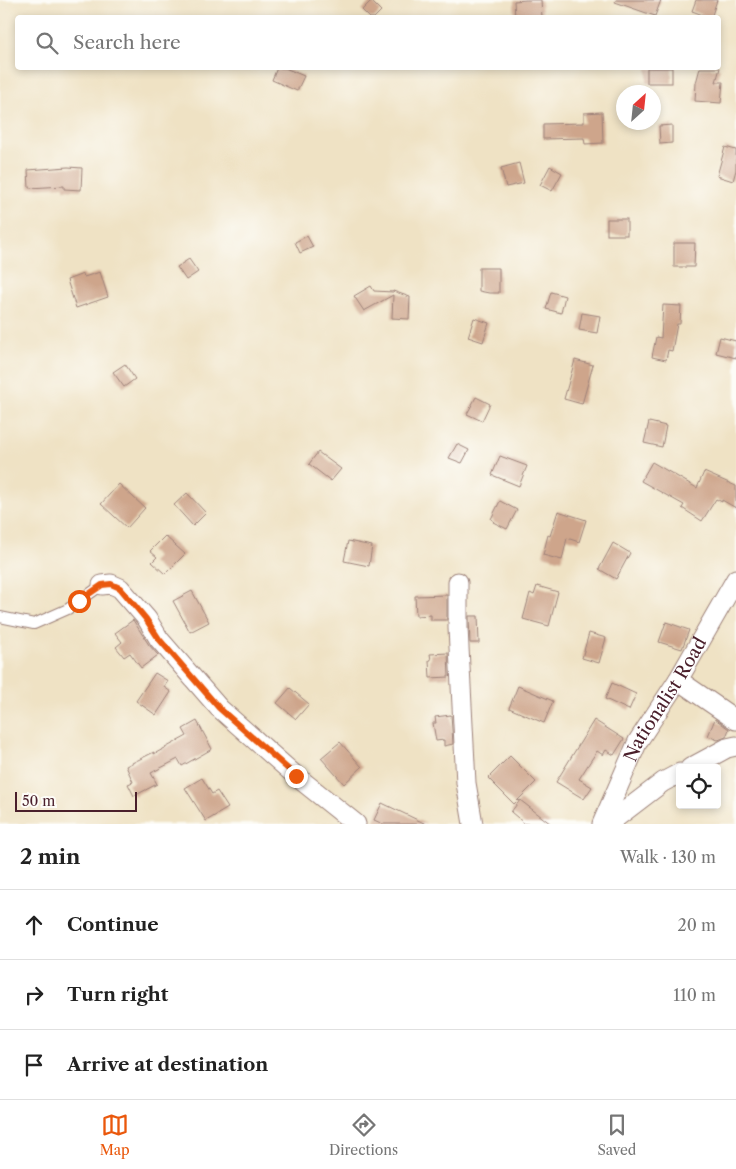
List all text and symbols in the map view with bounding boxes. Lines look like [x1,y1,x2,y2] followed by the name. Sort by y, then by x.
[15,15,721,70] search box
[33,29,61,57] icon: search
[73,31,181,54] text: Search here
[616,85,661,130] north arrow
[68,590,91,613] route start
[619,633,711,765] street label: Nationalist Road
[676,764,721,809] map controls
[676,764,721,809] button: locate
[285,765,308,788] route end
[15,789,138,812] scale bar
[22,792,55,810] text: 50 m
[20,844,80,869] text: 2 min
[620,847,716,867] text: Walk · 130 m
[20,911,48,939] icon: ahead
[67,913,159,936] text: Continue
[677,915,716,935] text: 20 m
[20,981,48,1009] icon: right
[67,983,168,1006] text: Turn right
[673,985,716,1005] text: 110 m
[20,1051,48,1079] icon: arrive
[67,1053,268,1076] text: Arrive at destination
[100,1111,130,1159] tab: Map
[329,1111,398,1159] tab: Directions
[597,1111,636,1159] tab: Saved

